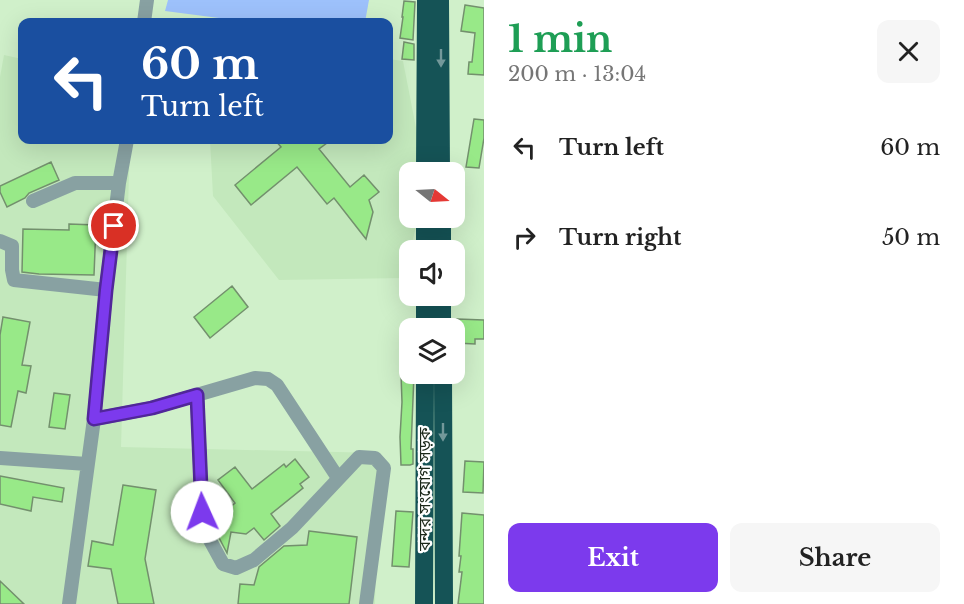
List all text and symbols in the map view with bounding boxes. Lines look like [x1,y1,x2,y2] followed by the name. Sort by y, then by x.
[508,17,612,62] text: 1 min
[877,20,940,83] button: close
[141,38,259,90] text: 60 m
[42,42,120,120] icon: left
[436,49,446,68] one-way arrow
[508,62,646,86] text: 200 m · 13:04
[141,90,264,123] text: Turn left
[508,131,541,164] icon: left
[559,134,664,161] text: Turn left
[880,134,940,161] text: 60 m
[399,162,465,228] north arrow
[399,162,465,384] map controls
[88,200,139,251] pin
[97,209,130,242] icon: arrive
[508,221,541,254] icon: right
[559,224,681,251] text: Turn right
[882,224,940,251] text: 50 m
[399,240,465,306] button: sound
[399,318,465,384] button: layers
[438,422,448,441] one-way arrow
[414,426,434,552] street label: বন্দর সংযোগ সড়ক
[170,480,234,544] position arrow
[508,523,718,592] button: Exit
[730,523,940,592] button: Share

